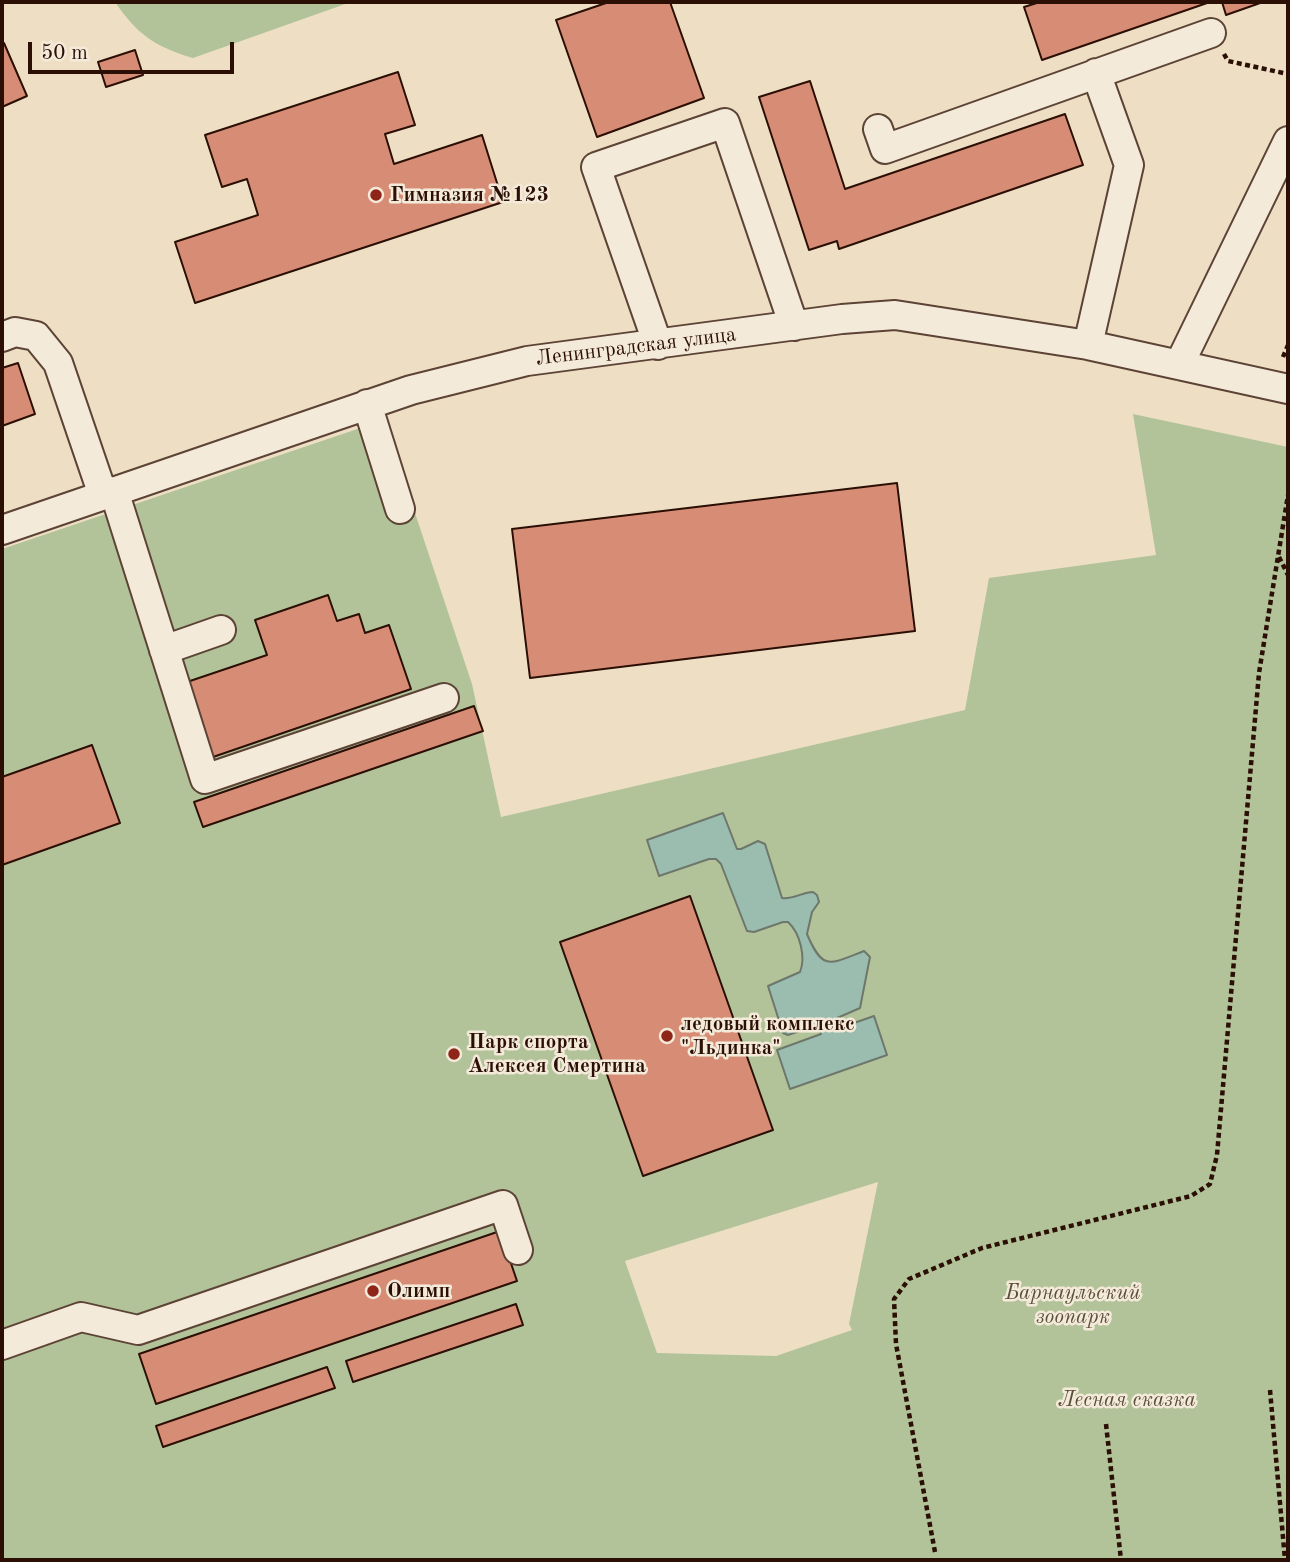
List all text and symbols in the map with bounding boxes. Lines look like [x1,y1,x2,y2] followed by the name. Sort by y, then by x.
[32,28,238,72] scale bar
[41,43,88,64] text: 50 m
[390,182,549,208] place label: Гимназия №123
[368,187,384,203] marker: Гимназия №123
[534,322,738,372] street label: Ленинградская улица
[681,1011,855,1061] place label: ледовый комплекс "Льдинка"
[659,1028,675,1044] marker: ледовый комплекс "Льдинка"
[468,1029,646,1079] place label: Парк спорта Алексея Смертина
[446,1046,462,1062] marker: Парк спорта Алексея Смертина
[387,1278,450,1304] place label: Олимп
[1006,1280,1140,1330] park label: Барнаульский зоопарк
[365,1283,381,1299] marker: Олимп
[1058,1387,1196,1413] park label: Лесная сказка

